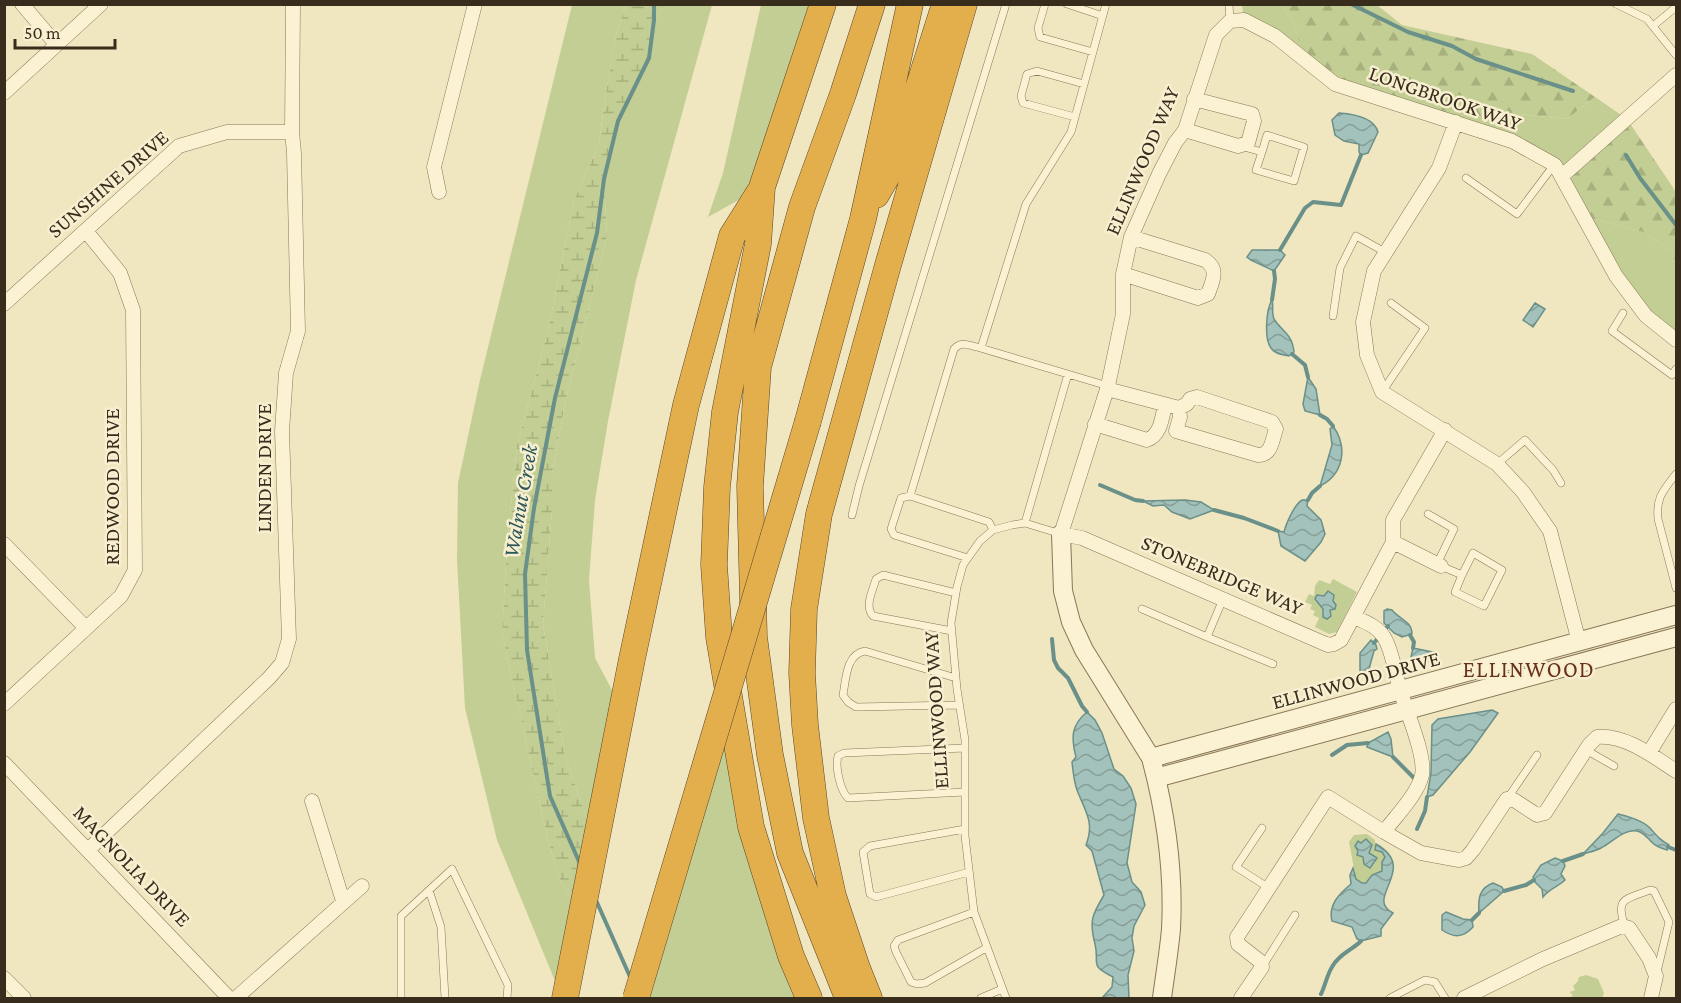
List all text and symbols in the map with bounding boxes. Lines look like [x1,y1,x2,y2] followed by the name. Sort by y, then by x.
[15,12,116,50] scale bar
[24,23,61,43] text: 50 m
[1366,61,1525,136] street label: LONGBROOK WAY
[1100,83,1184,239] street label: ELLINWOOD WAY
[43,125,173,243] street label: SUNSHINE DRIVE
[252,403,276,533] street label: LINDEN DRIVE
[100,408,124,566] street label: REDWOOD DRIVE
[498,441,542,559] water label: Walnut Creek
[1138,530,1307,620] street label: STONEBRIDGE WAY
[918,629,953,790] street label: ELLINWOOD WAY
[1269,646,1443,714] street label: ELLINWOOD DRIVE
[1463,657,1595,682] district label: ELLINWOOD
[68,801,196,931] street label: MAGNOLIA DRIVE

